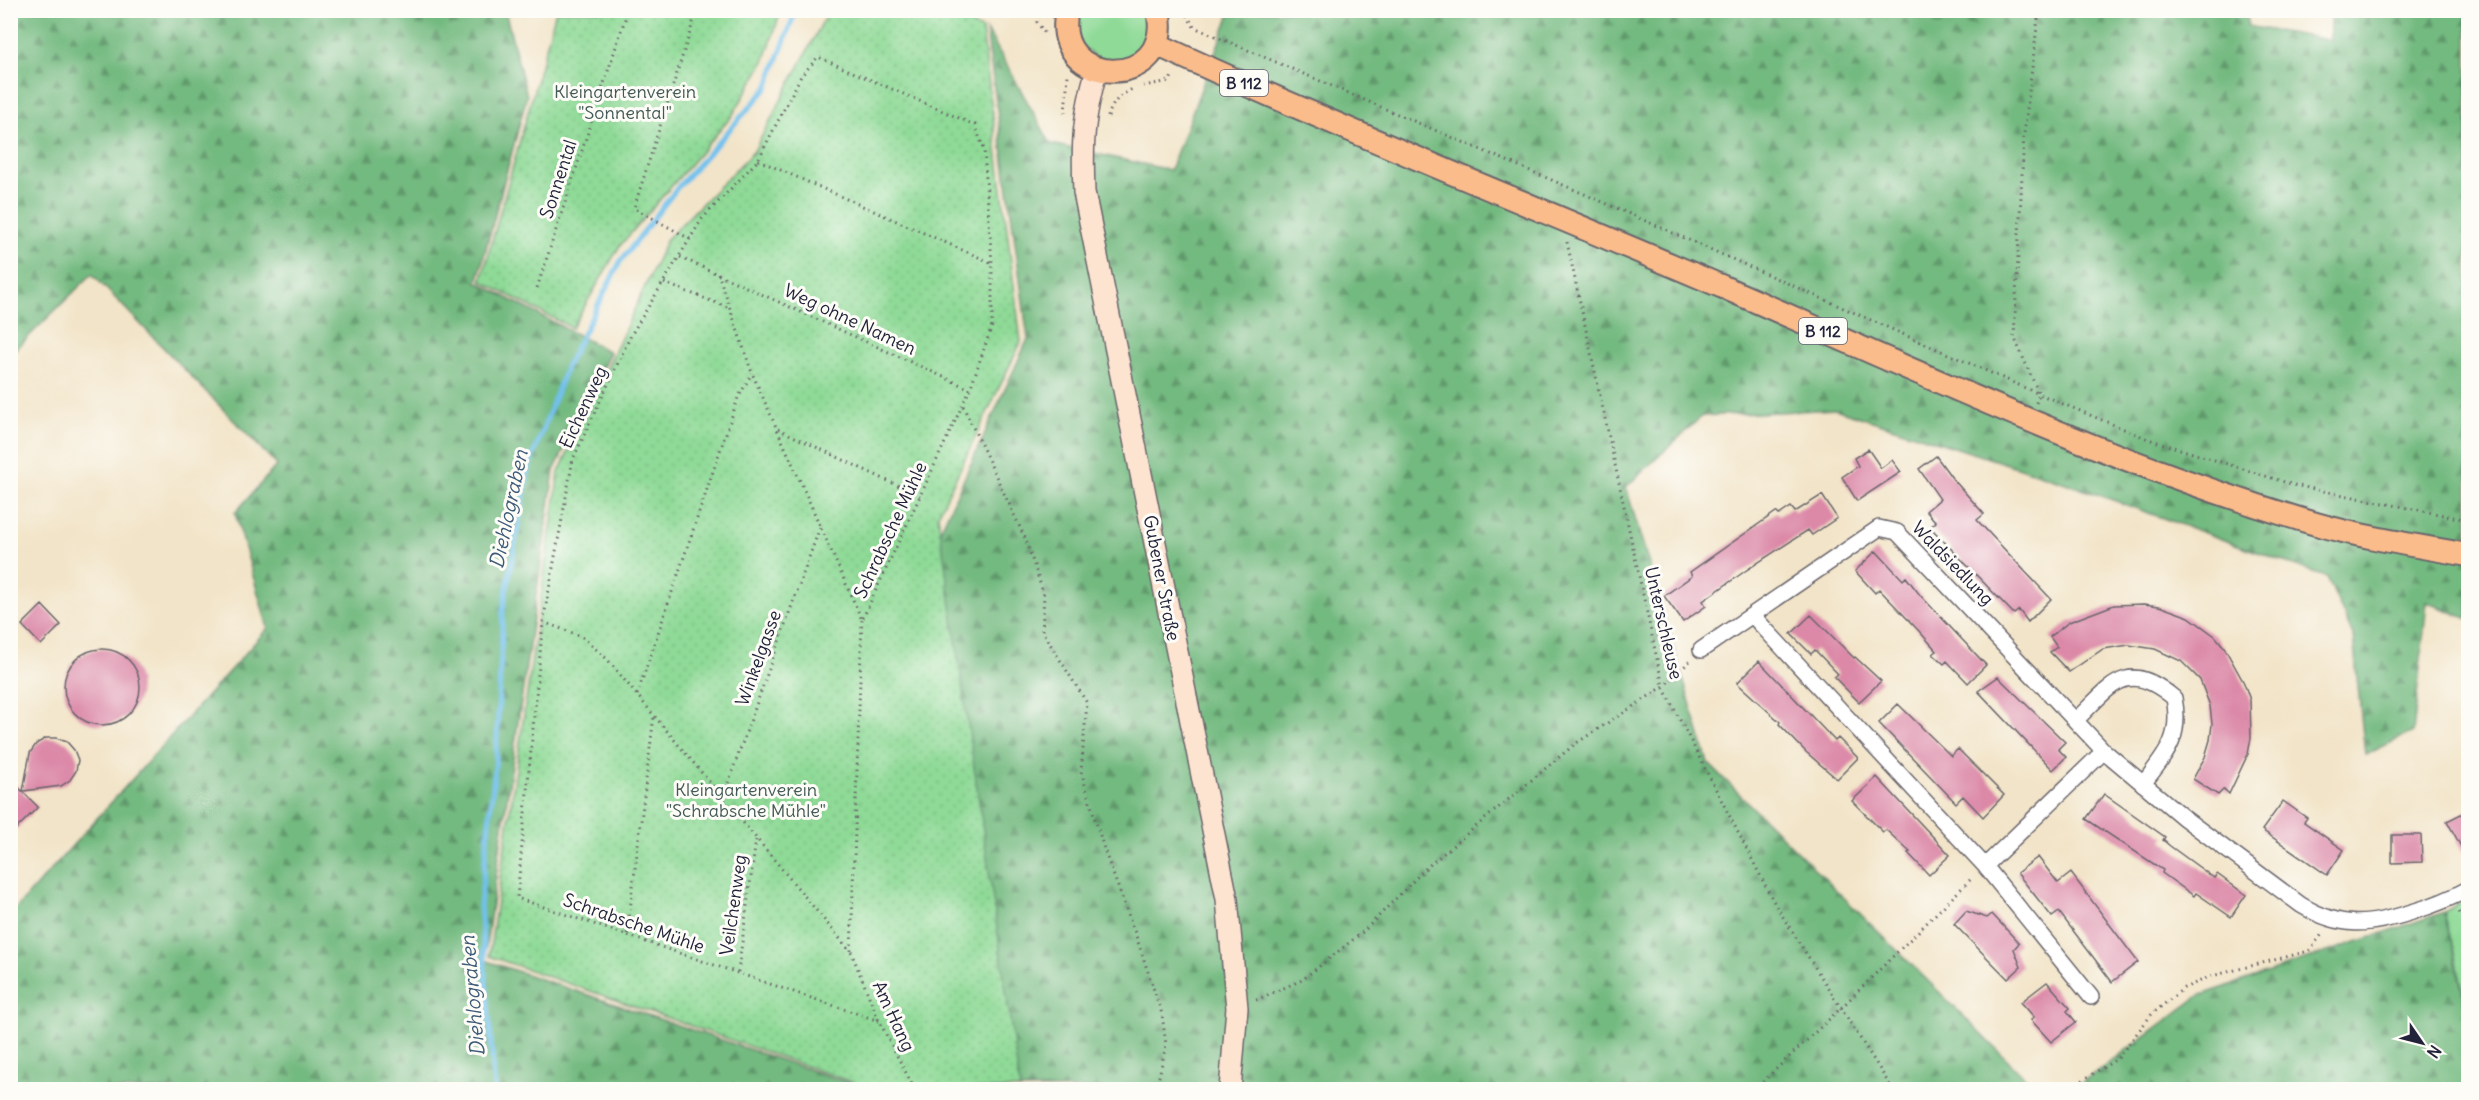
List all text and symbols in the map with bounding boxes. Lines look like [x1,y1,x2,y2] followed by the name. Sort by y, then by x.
[1220,70,1268,96] road number: B 112
[554,80,696,124] park label: Kleingartenverein "Sonnental"
[534,137,582,221] street label: Sonnental
[780,278,920,360] street label: Weg ohne Namen
[1799,318,1847,344] road number: B 112
[554,362,612,452] street label: Eichenweg
[483,447,533,571] water label: Diehlograben
[848,458,932,602] street label: Schrabsche Mühle
[1139,513,1185,643] street label: Gubener Straße
[1907,516,1999,610] street label: Waldsiedlung
[1640,564,1688,682] street label: Unterschleuse
[730,607,786,709] street label: Winkelgasse
[666,778,826,822] park label: Kleingartenverein "Schrabsche Mühle"
[715,853,751,957] street label: Veilchenweg
[560,888,708,958] street label: Schrabsche Mühle
[454,934,490,1057] water label: Diehlograben
[868,977,920,1055] street label: Am Hang
[2392,1013,2452,1073] north arrow
[2423,1041,2446,1062] text: N

